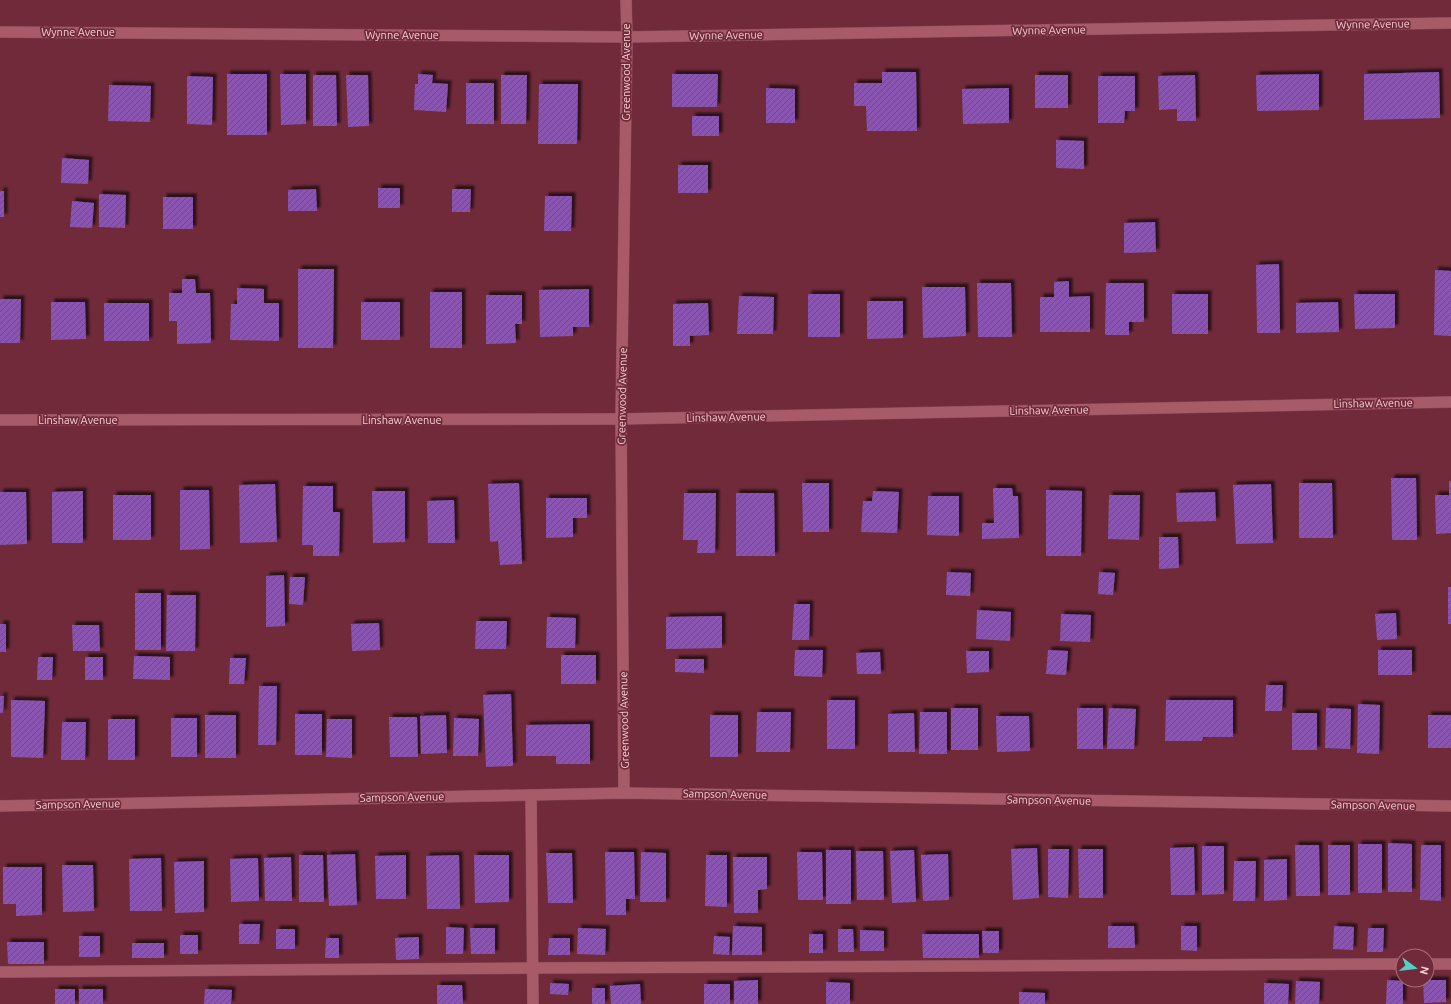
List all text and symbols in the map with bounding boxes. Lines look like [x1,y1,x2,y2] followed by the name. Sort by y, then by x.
[1336,17,1410,31] street label: Wynne Avenue
[620,23,632,121] street label: Greenwood Avenue
[1012,23,1086,37] street label: Wynne Avenue
[41,26,115,38] street label: Wynne Avenue
[689,28,763,42] street label: Wynne Avenue
[365,29,439,41] street label: Wynne Avenue
[615,347,629,445] street label: Greenwood Avenue
[1333,396,1413,410] street label: Linshaw Avenue
[1009,403,1089,417] street label: Linshaw Avenue
[686,410,766,424] street label: Linshaw Avenue
[38,414,118,426] street label: Linshaw Avenue
[362,414,442,426] street label: Linshaw Avenue
[617,671,631,769] street label: Greenwood Avenue
[683,787,767,801] street label: Sampson Avenue
[360,790,444,804] street label: Sampson Avenue
[1007,793,1091,807] street label: Sampson Avenue
[36,797,120,811] street label: Sampson Avenue
[1331,798,1415,812] street label: Sampson Avenue
[1395,948,1435,988] north arrow
[1418,965,1432,976] text: N

